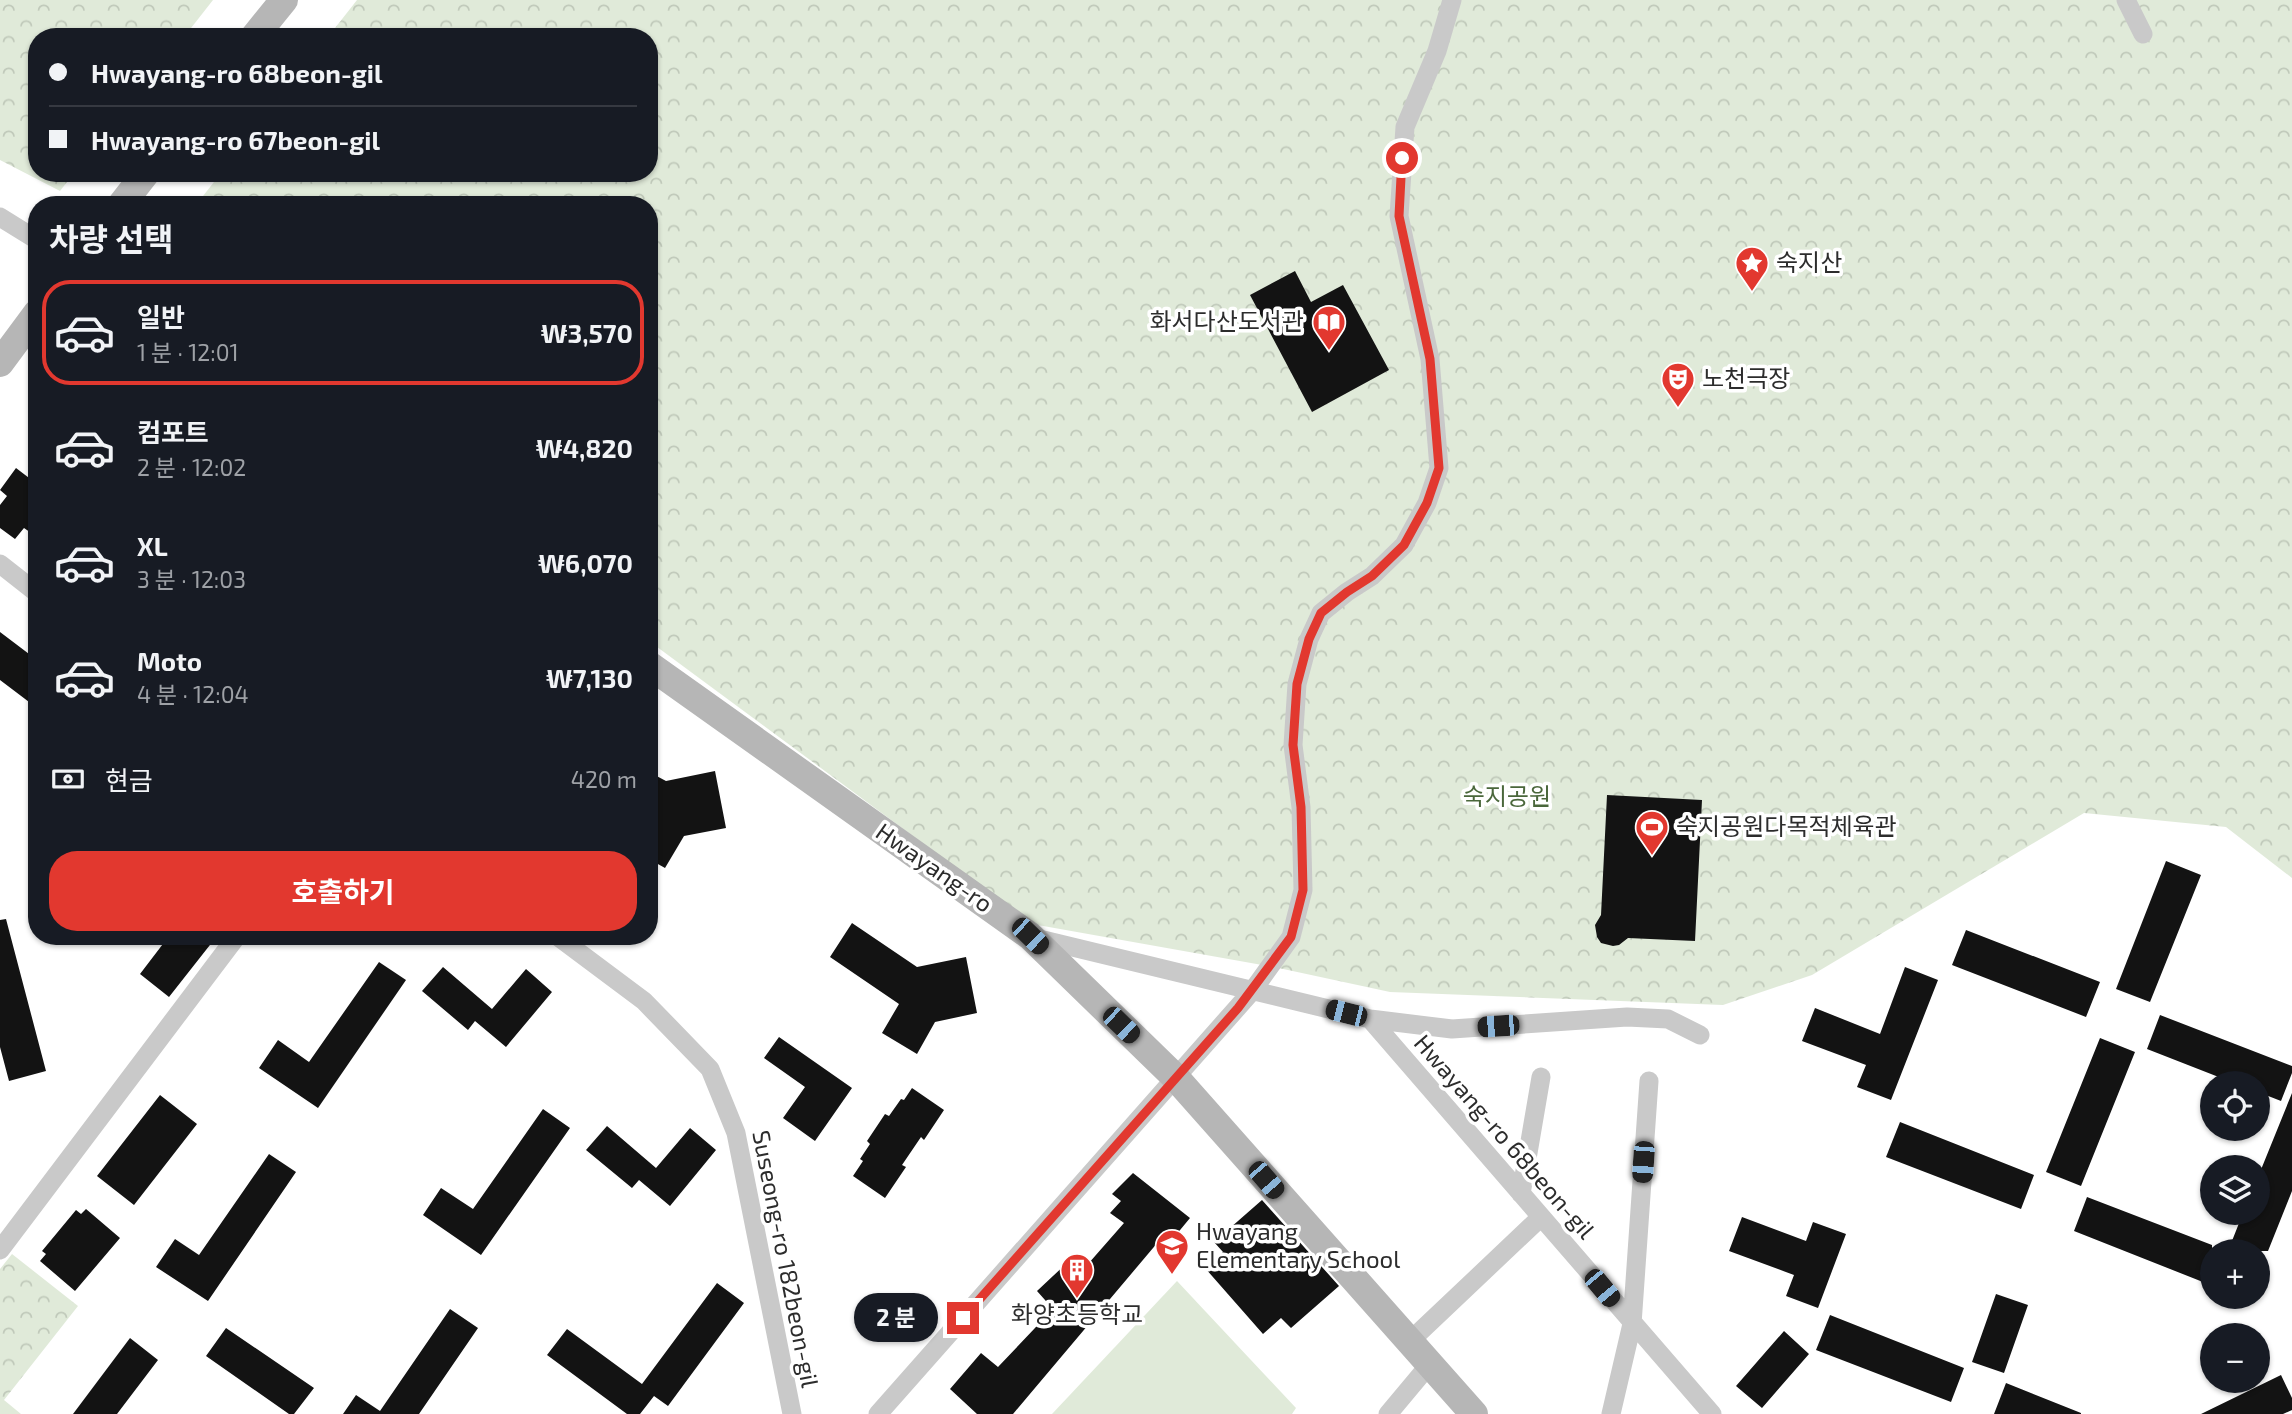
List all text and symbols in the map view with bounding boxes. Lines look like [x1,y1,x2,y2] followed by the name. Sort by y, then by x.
[91,57,383,88] text: Hwayang-ro 68beon-gil
[91,124,380,155] text: Hwayang-ro 67beon-gil
[1386,142,1418,174] route start
[49,219,174,257] text: 차량 선택
[1733,244,1771,293] place icon: 숙지산
[1776,247,1842,276] place label: 숙지산
[53,301,116,364] icon: car
[137,301,185,332] text: 일반
[1310,303,1348,352] library icon: 화서다산도서관
[1149,306,1304,335] place label: 화서다산도서관
[541,317,633,348] text: ₩3,570
[137,338,239,366] text: 1 분 · 12:01
[1659,360,1697,409] theatre icon: 노천극장
[1702,363,1790,392] place label: 노천극장
[53,416,116,479] icon: car
[137,416,209,447] text: 컴포트
[536,432,633,463] text: ₩4,820
[137,453,246,481] text: 2 분 · 12:02
[137,530,168,561] text: XL
[53,531,116,594] icon: car
[538,547,633,578] text: ₩6,070
[137,565,246,593] text: 3 분 · 12:03
[137,645,202,676] text: Moto
[53,646,116,709] icon: car
[546,662,633,693] text: ₩7,130
[137,680,249,708] text: 4 분 · 12:04
[49,760,87,798] icon: cash
[105,764,153,795] text: 현금
[571,765,637,793] text: 420 m
[1463,781,1551,810] park label: 숙지공원
[1633,808,1671,857] sports icon: 숙지공원다목적체육관
[1676,811,1897,840] place label: 숙지공원다목적체육관
[871,816,999,918] street label: Hwayang-ro
[49,851,637,931] button: 호출하기
[1008,914,1053,958] car
[1324,998,1369,1028] car
[1099,1003,1144,1047] car
[1477,1014,1520,1038] car
[1409,1028,1602,1244] street label: Hwayang-ro 68beon-gil
[2200,1071,2270,1393] map controls
[2200,1071,2270,1141] button: locate
[747,1128,826,1390] street label: Suseong-ro 182beon-gil
[1632,1140,1655,1184] car
[2200,1155,2270,1225] button: layers
[1245,1157,1288,1203] car
[1196,1216,1400,1273] place label: Hwayang Elementary School
[1153,1227,1191,1276] school or university icon: Hwayang Elementary School
[2200,1239,2270,1309] button: +
[1058,1251,1096,1300] building icon: 화양초등학교
[1581,1265,1624,1311] car
[855,1294,939,1342] callout: 2 분
[1011,1299,1143,1328] place label: 화양초등학교
[947,1302,979,1334] route end
[876,1303,916,1331] text: 2 분
[2200,1323,2270,1393] button: −

